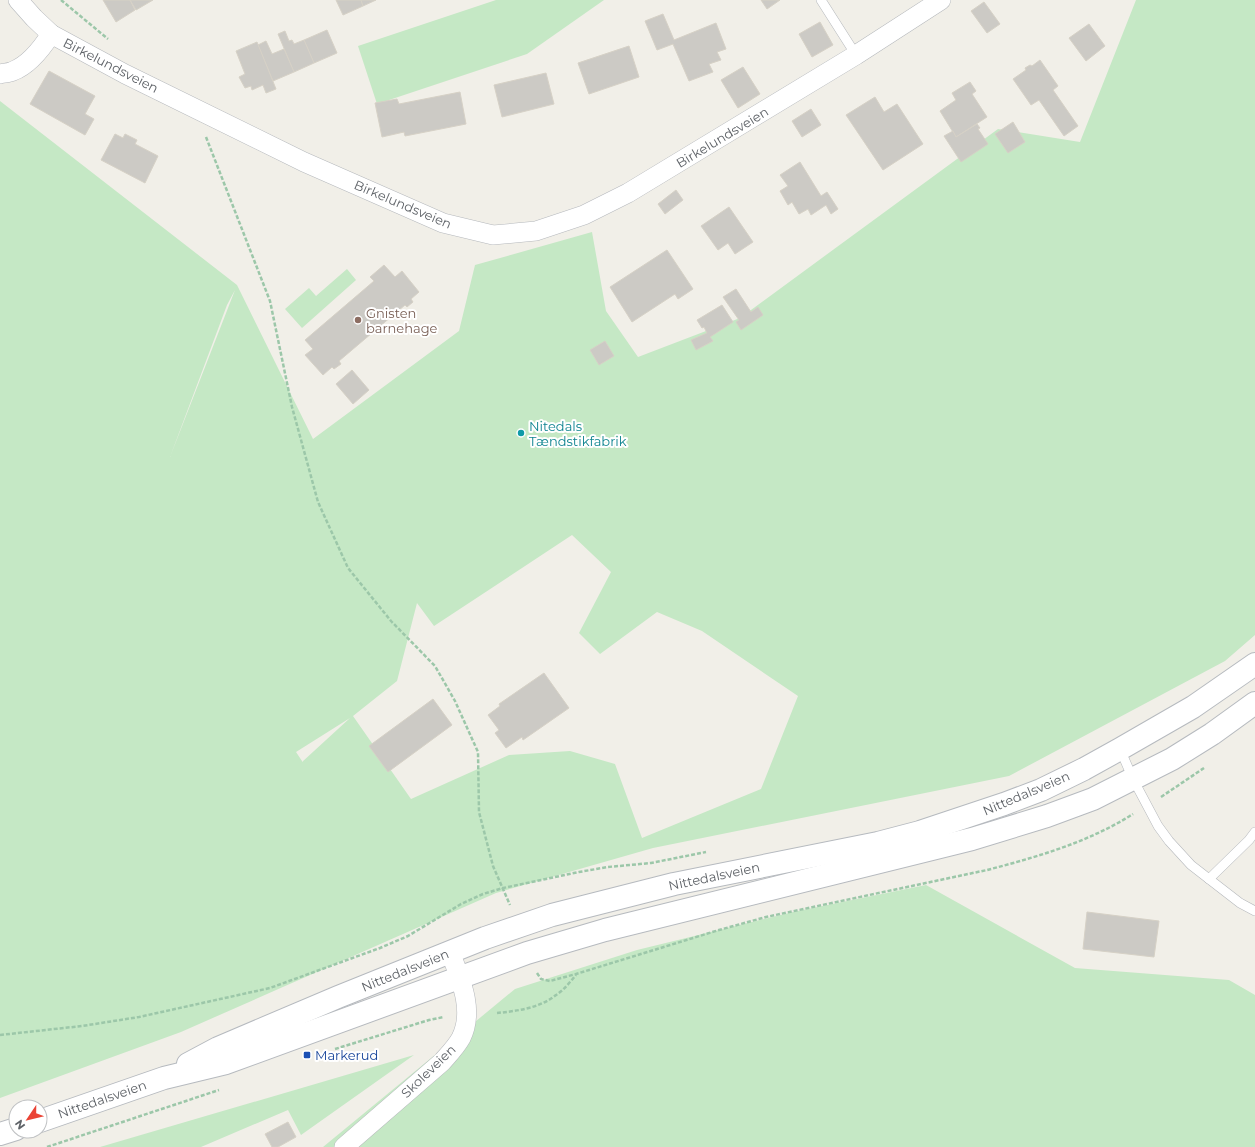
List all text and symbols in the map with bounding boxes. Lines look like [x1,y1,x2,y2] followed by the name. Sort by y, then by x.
[61,34,161,96] street label: Birkelundsveien
[673,103,771,171] street label: Birkelundsveien
[352,176,454,232] street label: Birkelundsveien
[366,305,438,336] place label: Gnisten barnehage
[353,315,363,325] marker: Gnisten barnehage
[529,418,627,449] place label: Nitedals Tændstikfabrik
[516,428,526,438] marker: Nitedals Tændstikfabrik
[980,767,1072,819] street label: Nittedalsveien
[667,859,761,893] street label: Nittedalsveien
[359,945,451,995] street label: Nittedalsveien
[397,1041,459,1101] street label: Skoleveien
[315,1047,378,1063] place label: Markerud
[302,1050,312,1060] marker: Markerud
[55,1076,149,1122] street label: Nittedalsveien
[8,1099,48,1139] north arrow
[12,1117,28,1132] text: N

